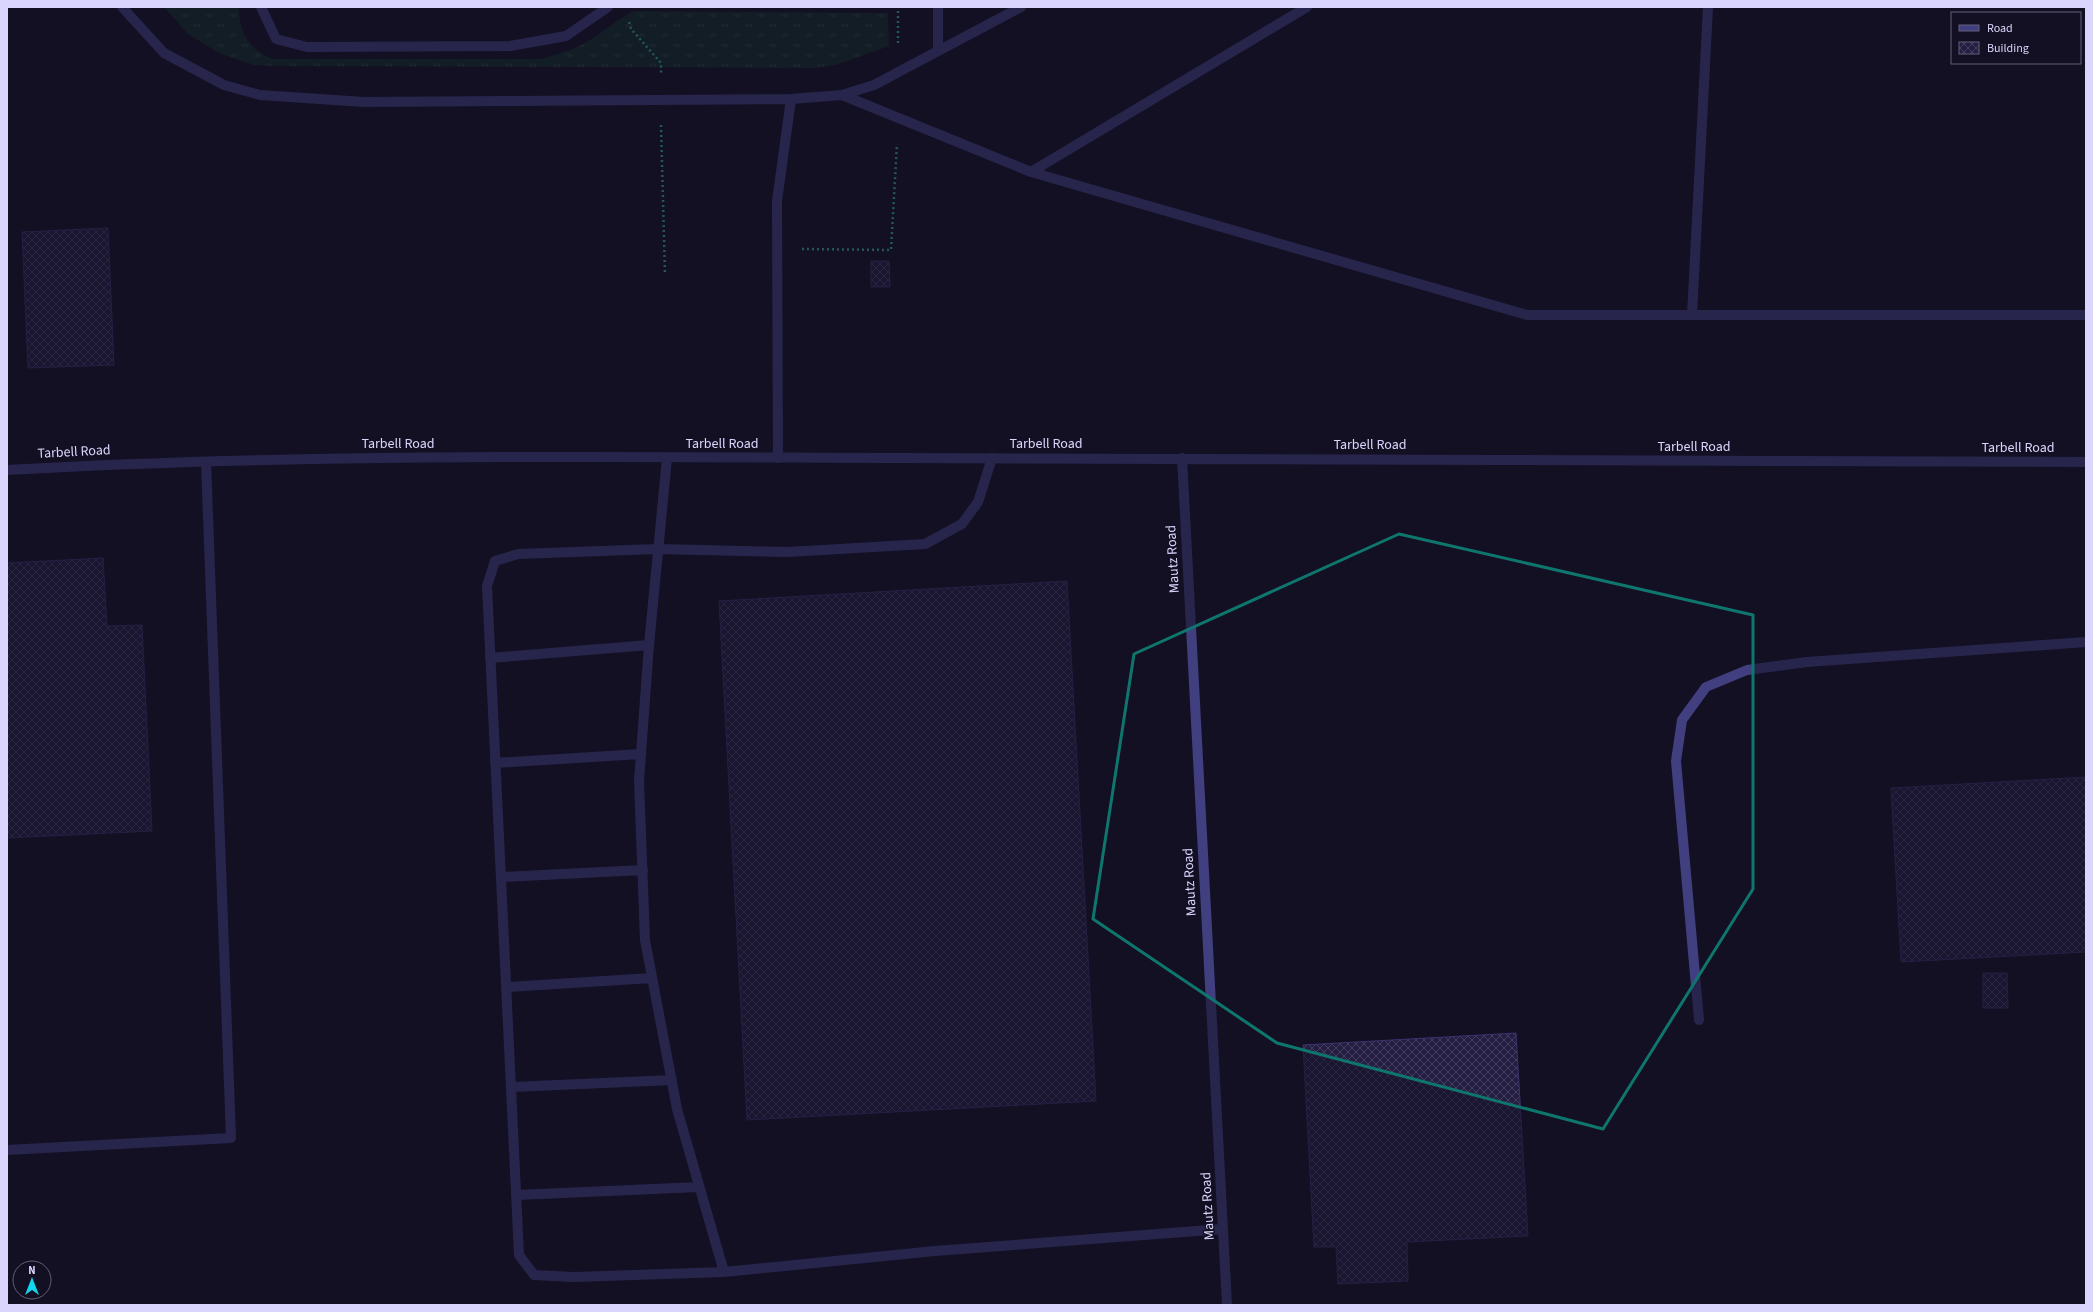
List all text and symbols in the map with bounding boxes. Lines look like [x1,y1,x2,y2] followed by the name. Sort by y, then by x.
[1951,12,2081,64] legend
[1987,20,2013,37] text: Road
[1987,40,2029,57] text: Building
[361,434,435,454] street label: Tarbell Road
[685,434,759,454] street label: Tarbell Road
[1009,434,1083,454] street label: Tarbell Road
[1333,435,1407,455] street label: Tarbell Road
[1657,437,1731,457] street label: Tarbell Road
[1981,438,2055,458] street label: Tarbell Road
[37,440,111,464] street label: Tarbell Road
[1161,524,1185,594] street label: Mautz Road
[1178,847,1202,917] street label: Mautz Road
[1196,1171,1220,1241] street label: Mautz Road
[12,1260,52,1300] north arrow
[28,1263,36,1278] text: N

